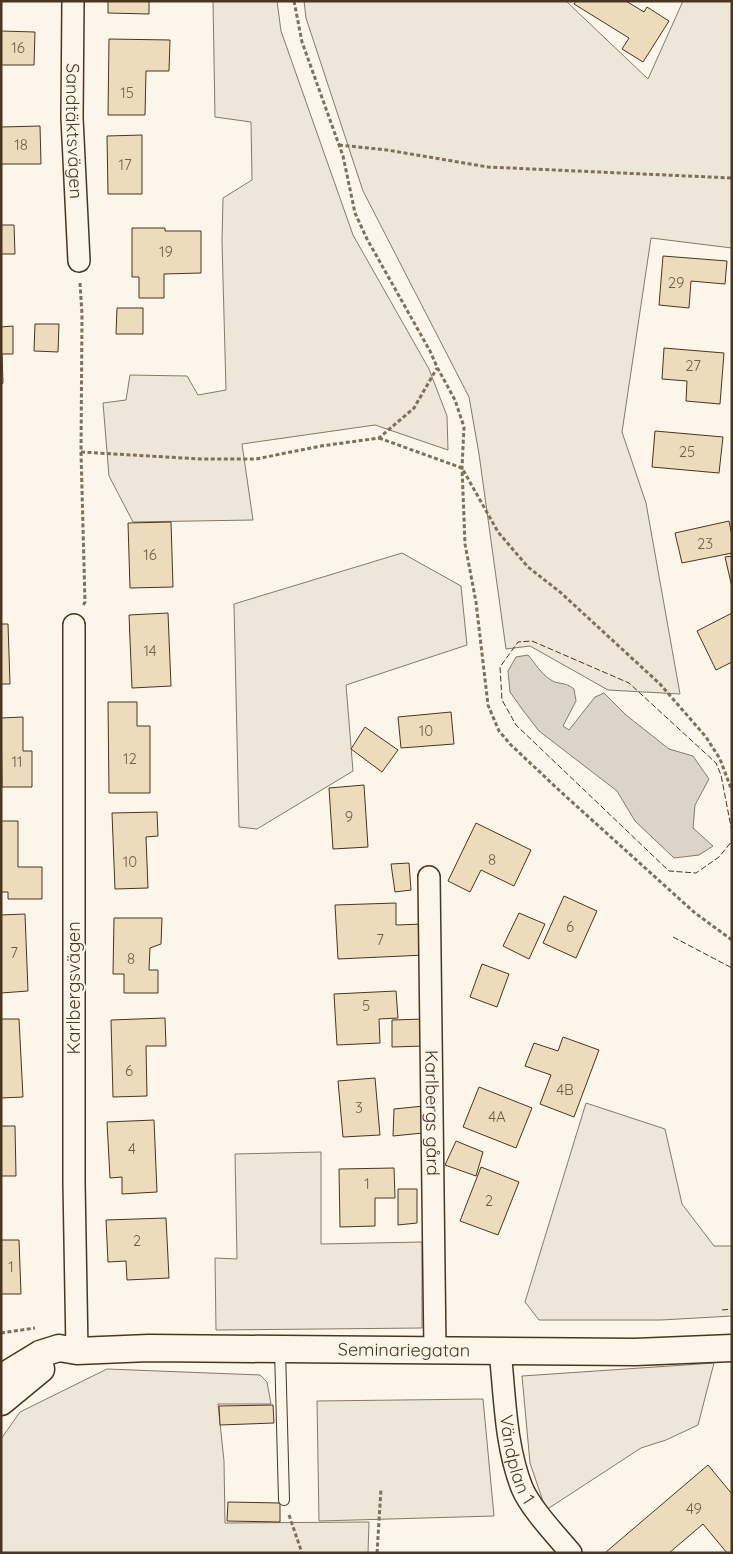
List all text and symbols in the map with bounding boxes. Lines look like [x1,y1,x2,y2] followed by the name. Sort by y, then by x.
[11,38,25,57] house number: 16
[61,63,88,199] street label: Sandtäktsvägen
[120,83,134,102] house number: 15
[14,135,28,154] house number: 18
[118,155,132,174] house number: 17
[159,242,173,261] house number: 19
[668,273,684,292] house number: 29
[685,356,701,375] house number: 27
[679,442,695,461] house number: 25
[697,534,713,553] house number: 23
[143,545,157,564] house number: 16
[143,641,157,660] house number: 14
[419,721,433,740] house number: 10
[123,749,137,768] house number: 12
[11,752,23,771] house number: 11
[345,807,353,826] house number: 9
[488,850,496,869] house number: 8
[123,852,137,871] house number: 10
[566,917,574,936] house number: 6
[62,921,85,1055] street label: Karlbergsvägen
[376,930,384,949] house number: 7
[10,943,18,962] house number: 7
[127,949,135,968] house number: 8
[362,996,370,1015] house number: 5
[420,1050,445,1176] street label: Karlbergs gård
[125,1061,133,1080] house number: 6
[556,1080,574,1099] house number: 4B
[355,1098,363,1117] house number: 3
[488,1107,506,1126] house number: 4A
[128,1139,136,1158] house number: 4
[364,1174,370,1193] house number: 1
[485,1191,493,1210] house number: 2
[133,1231,141,1250] house number: 2
[8,1257,14,1276] house number: 1
[338,1338,470,1362] street label: Seminariegatan
[495,1413,540,1508] street label: Vändplan 1
[686,1499,702,1518] house number: 49

